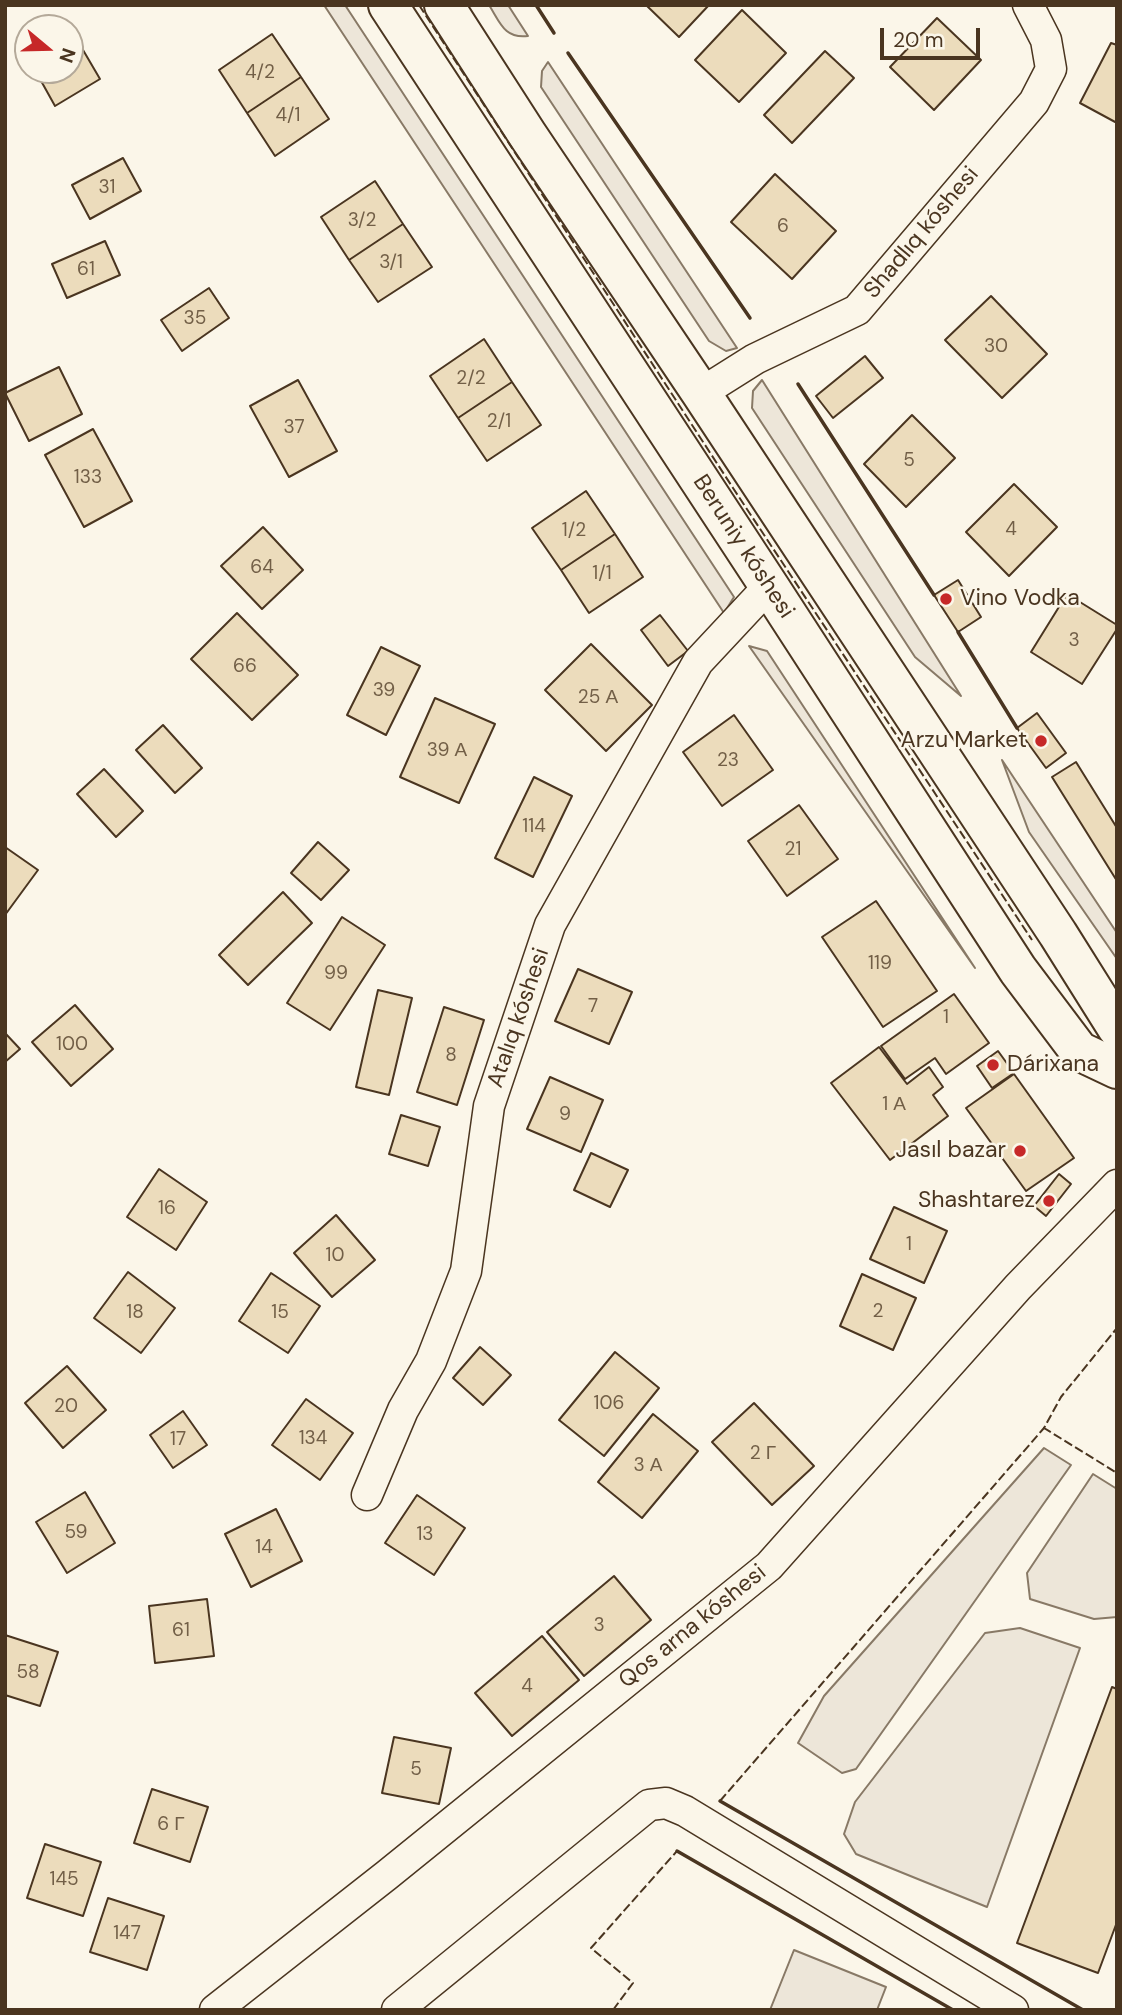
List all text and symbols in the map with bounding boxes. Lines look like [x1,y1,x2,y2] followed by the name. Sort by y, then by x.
[14,14,84,84] north arrow
[884,14,984,58] scale bar
[893,26,944,54] text: 20 m
[53,45,82,66] text: N
[245,62,275,84] house number: 4/2
[276,105,300,127] house number: 4/1
[859,161,985,305] street label: Shadlıq kóshesi
[99,177,115,199] house number: 31
[348,210,376,232] house number: 3/2
[777,216,789,238] house number: 6
[379,252,403,274] house number: 3/1
[77,259,95,281] house number: 61
[184,308,206,330] house number: 35
[984,336,1008,358] house number: 30
[456,368,486,390] house number: 2/2
[487,411,511,433] house number: 2/1
[283,417,305,439] house number: 37
[903,450,915,472] house number: 5
[74,467,102,489] house number: 133
[686,470,800,624] street label: Beruniy kóshesi
[1005,519,1017,541] house number: 4
[562,520,586,542] house number: 1/2
[250,557,274,579] house number: 64
[592,563,612,585] house number: 1/1
[960,585,1080,613] place label: Vino Vodka
[938,591,954,607] marker: Vino Vodka
[1068,630,1080,652] house number: 3
[233,656,257,678] house number: 66
[373,680,395,702] house number: 39
[578,687,618,709] house number: 25 А
[901,727,1027,755] place label: Arzu Market
[1033,733,1049,749] marker: Arzu Market
[427,740,467,762] house number: 39 А
[717,750,739,772] house number: 23
[522,816,546,838] house number: 114
[785,839,801,861] house number: 21
[482,945,556,1091] street label: Atalıq kóshesi
[868,953,892,975] house number: 119
[324,963,348,985] house number: 99
[588,996,598,1018] house number: 7
[943,1007,949,1029] house number: 1
[56,1034,88,1056] house number: 100
[445,1045,457,1067] house number: 8
[1007,1051,1099,1079] place label: Dárixana
[985,1057,1001,1073] marker: Dárixana
[882,1094,906,1116] house number: 1 А
[559,1104,571,1126] house number: 9
[896,1137,1006,1165] place label: Jasıl bazar
[1012,1143,1028,1159] marker: Jasıl bazar
[918,1187,1035,1215] place label: Shashtarez
[1041,1193,1057,1209] marker: Shashtarez
[158,1198,176,1220] house number: 16
[906,1234,912,1256] house number: 1
[326,1245,344,1267] house number: 10
[873,1301,883,1323] house number: 2
[126,1302,144,1324] house number: 18
[271,1302,289,1324] house number: 15
[594,1393,624,1415] house number: 106
[54,1396,78,1418] house number: 20
[299,1428,327,1450] house number: 134
[170,1429,186,1451] house number: 17
[750,1443,776,1465] house number: 2 Г
[634,1455,662,1477] house number: 3 А
[65,1522,87,1544] house number: 59
[416,1524,434,1546] house number: 13
[255,1537,273,1559] house number: 14
[614,1559,772,1695] street label: Qos arna kóshesi
[593,1615,605,1637] house number: 3
[172,1620,190,1642] house number: 61
[16,1662,40,1684] house number: 58
[521,1676,533,1698] house number: 4
[410,1759,422,1781] house number: 5
[157,1814,185,1836] house number: 6 Г
[49,1869,79,1891] house number: 145
[113,1923,141,1945] house number: 147

